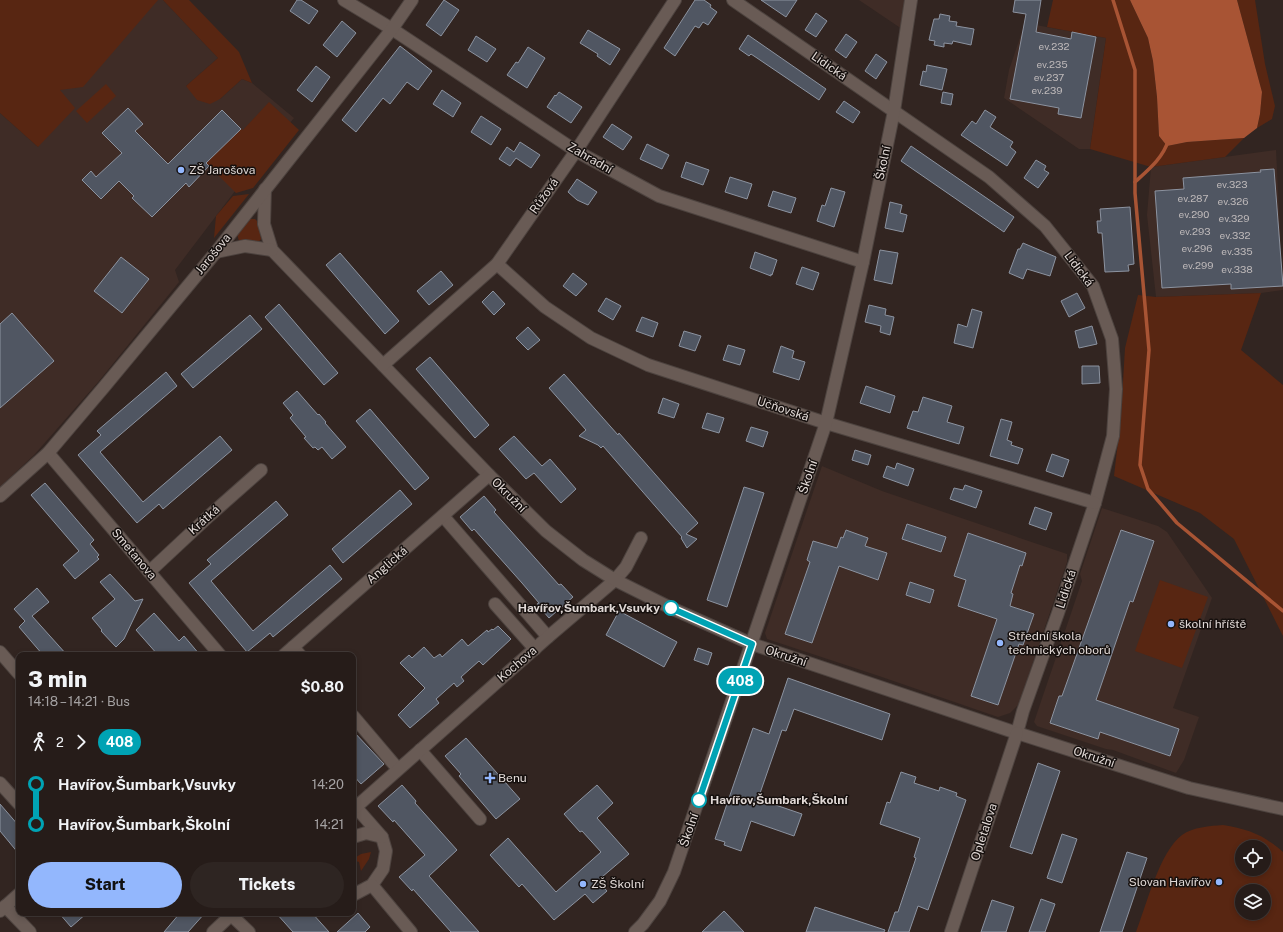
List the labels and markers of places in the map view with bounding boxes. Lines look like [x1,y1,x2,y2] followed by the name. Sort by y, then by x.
[189,163,255,177] place label: ZŠ Jarošova
[176,165,186,175] marker: ZŠ Jarošova
[663,600,679,616] marker: Havířov,Šumbark,Vsuvky
[518,601,660,615] place label: Havířov,Šumbark,Vsuvky
[1179,617,1247,631] place label: školní hříště
[1166,619,1176,629] marker: školní hříště
[1008,629,1111,657] place label: Střední škola technických oborů
[995,638,1005,648] marker: Střední škola technických oborů
[498,771,527,785] place label: Benu
[485,773,495,783] marker: Benu
[691,792,707,808] marker: Havířov,Šumbark,Školní
[710,793,848,807] place label: Havířov,Šumbark,Školní
[1129,875,1211,889] place label: Slovan Havířov
[591,877,645,891] place label: ZŠ Školní
[1214,877,1224,887] marker: Slovan Havířov
[578,879,588,889] marker: ZŠ Školní

